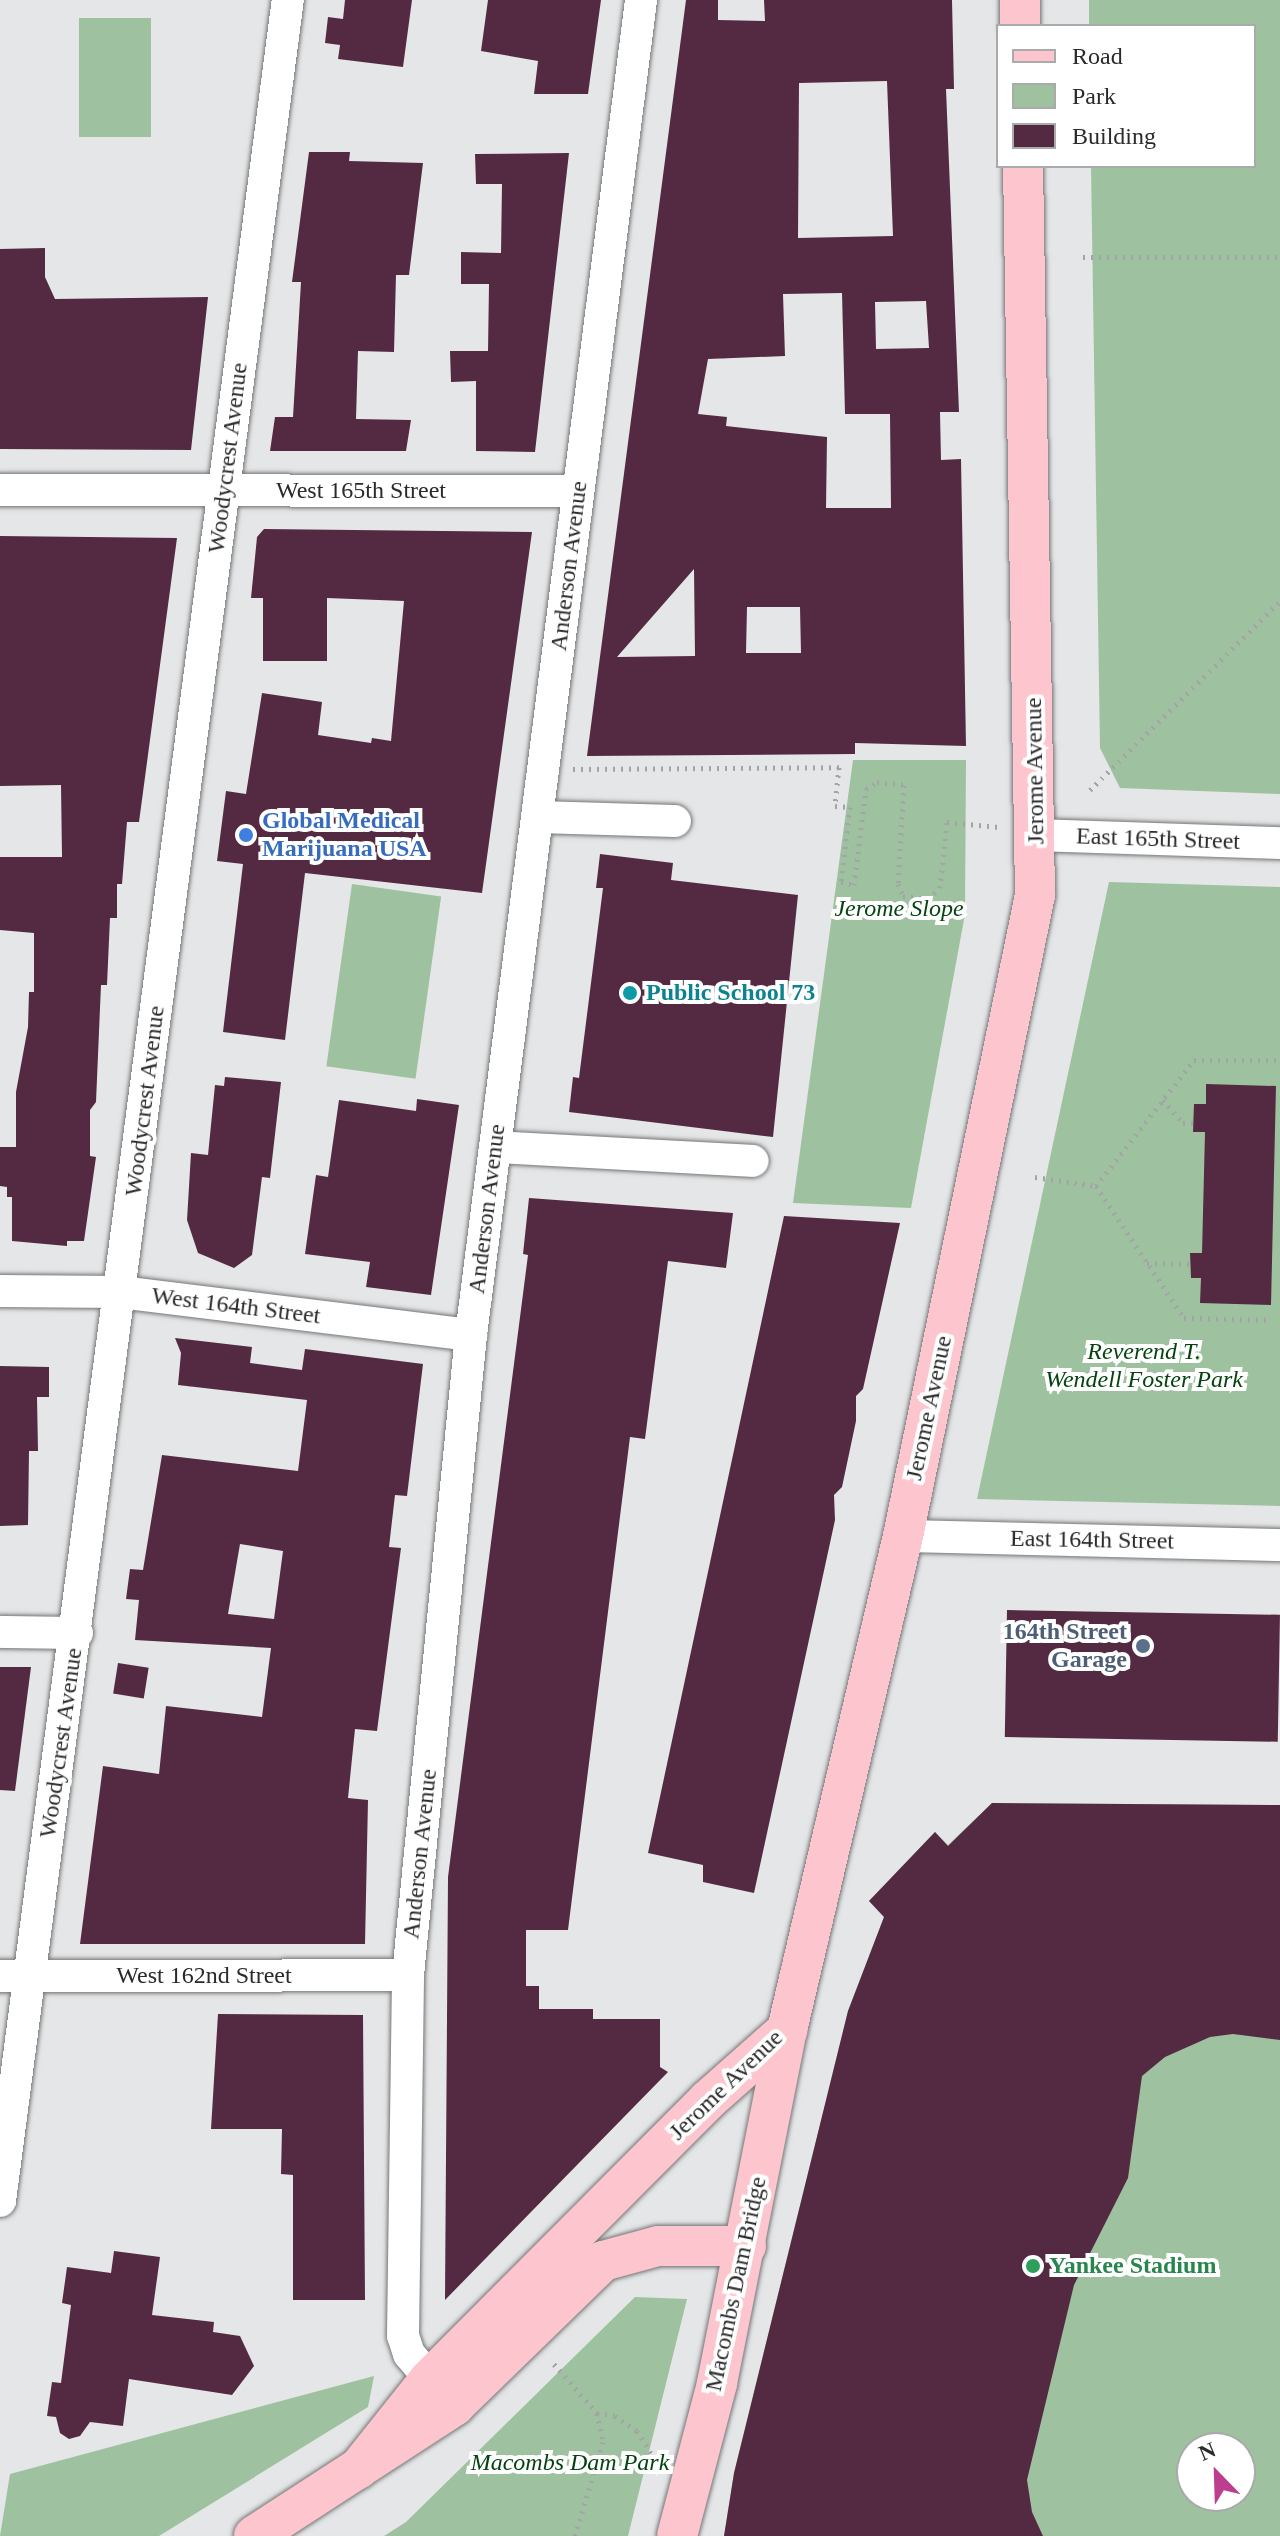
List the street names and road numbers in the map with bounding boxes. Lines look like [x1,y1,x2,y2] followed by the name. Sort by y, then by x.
[202,361,254,555] street label: Woodycrest Avenue
[276,477,446,505] street label: West 165th Street
[544,479,594,653] street label: Anderson Avenue
[1019,697,1051,845] street label: Jerome Avenue
[1076,822,1240,856] street label: East 165th Street
[119,1004,171,1198] street label: Woodycrest Avenue
[462,1122,512,1296] street label: Anderson Avenue
[150,1281,322,1331] street label: West 164th Street
[900,1333,958,1483] street label: Jerome Avenue
[1010,1524,1174,1556] street label: East 164th Street
[33,1645,89,1841] street label: Woodycrest Avenue
[397,1767,443,1941] street label: Anderson Avenue
[116,1962,292,1990] street label: West 162nd Street
[663,2023,789,2147] street label: Jerome Avenue
[699,2174,773,2394] street label: Macombs Dam Bridge

